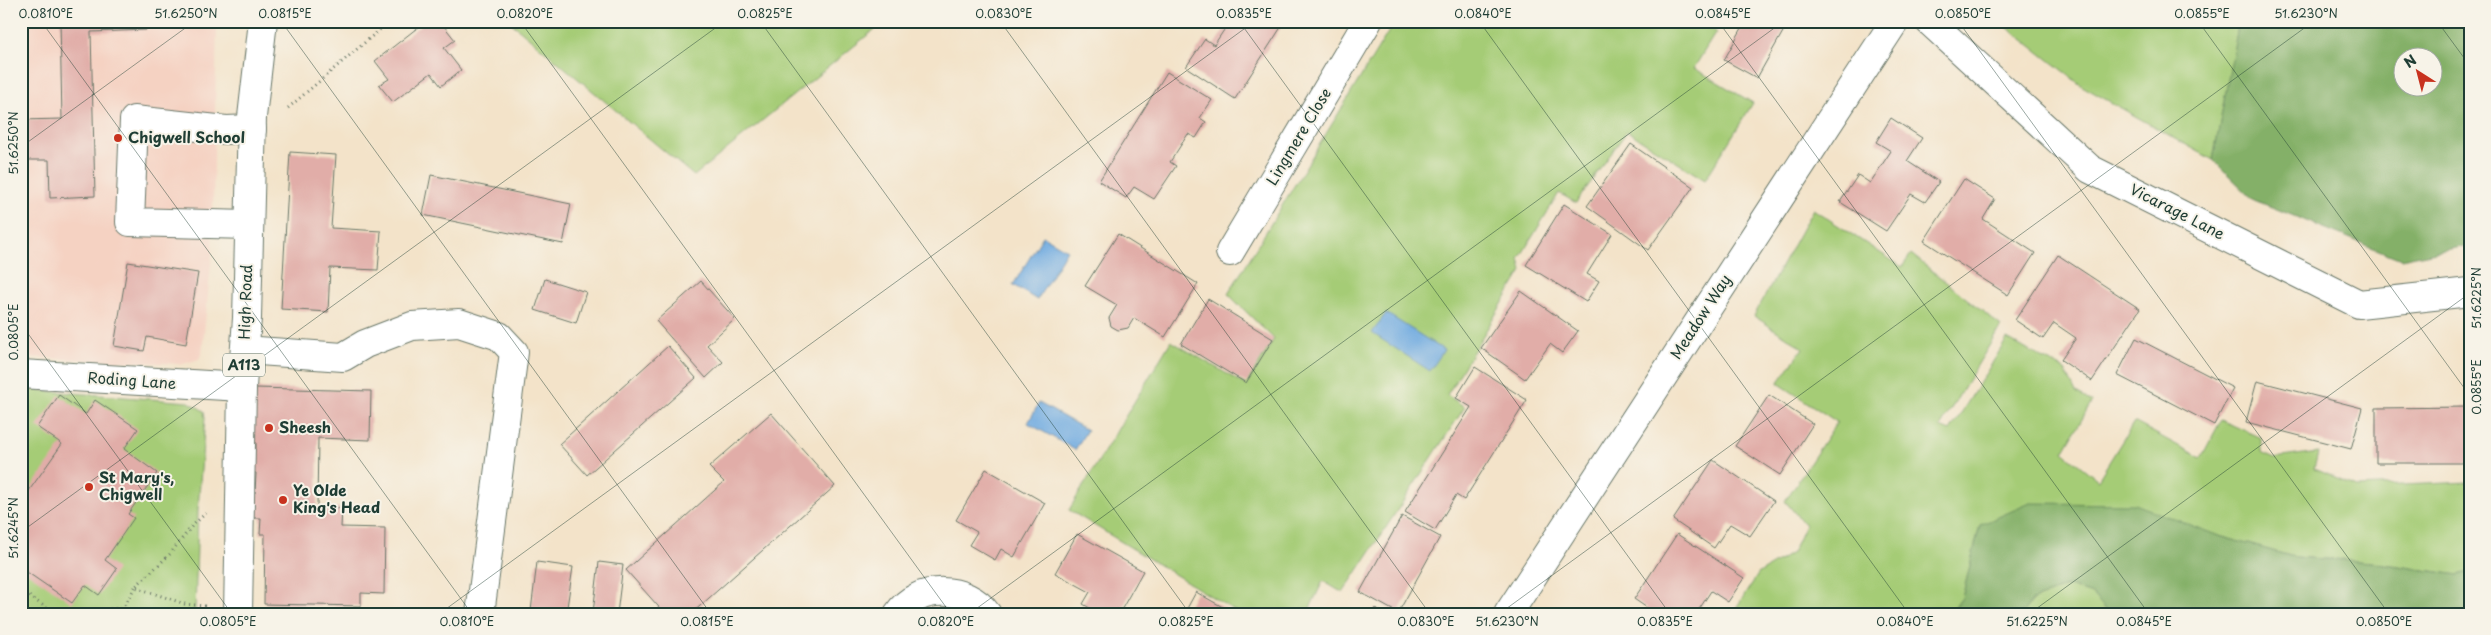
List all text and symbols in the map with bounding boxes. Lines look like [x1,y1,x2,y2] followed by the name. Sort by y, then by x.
[19,4,73,22] text: 0.0810°E
[154,4,218,22] text: 51.6250°N
[258,4,312,22] text: 0.0815°E
[497,4,553,22] text: 0.0820°E
[737,4,793,22] text: 0.0825°E
[975,4,1033,22] text: 0.0830°E
[1216,4,1272,22] text: 0.0835°E
[1454,4,1512,22] text: 0.0840°E
[1695,4,1751,22] text: 0.0845°E
[1935,4,1991,22] text: 0.0850°E
[2174,4,2230,22] text: 0.0855°E
[2274,4,2338,22] text: 51.6230°N
[2394,48,2444,98] north arrow
[2399,49,2421,73] text: N
[1260,83,1336,189] street label: Lingmere Close
[4,111,22,175] text: 51.6250°N
[128,125,245,148] place label: Chigwell School
[112,132,124,144] marker: Chigwell School
[2126,177,2229,244] street label: Vicarage Lane
[232,264,257,340] street label: High Road
[2467,267,2485,329] text: 51.6225°N
[1664,269,1736,363] street label: Meadow Way
[4,304,22,360] text: 0.0805°E
[223,354,265,376] road number: A113
[2467,359,2485,415] text: 0.0855°E
[87,365,177,394] street label: Roding Lane
[279,415,331,438] place label: Sheesh
[263,422,275,434] marker: Sheesh
[99,465,174,505] place label: St Mary's, Chigwell
[293,478,380,518] place label: Ye Olde King's Head
[83,481,95,493] marker: St Mary's, Chigwell
[277,494,289,506] marker: Ye Olde King's Head
[4,497,22,559] text: 51.6245°N
[200,612,256,630] text: 0.0805°E
[440,612,494,630] text: 0.0810°E
[680,612,734,630] text: 0.0815°E
[918,612,974,630] text: 0.0820°E
[1158,612,1214,630] text: 0.0825°E
[1397,612,1455,630] text: 0.0830°E
[1475,612,1539,630] text: 51.6230°N
[1637,612,1693,630] text: 0.0835°E
[1876,612,1934,630] text: 0.0840°E
[2006,612,2068,630] text: 51.6225°N
[2116,612,2172,630] text: 0.0845°E
[2356,612,2412,630] text: 0.0850°E

